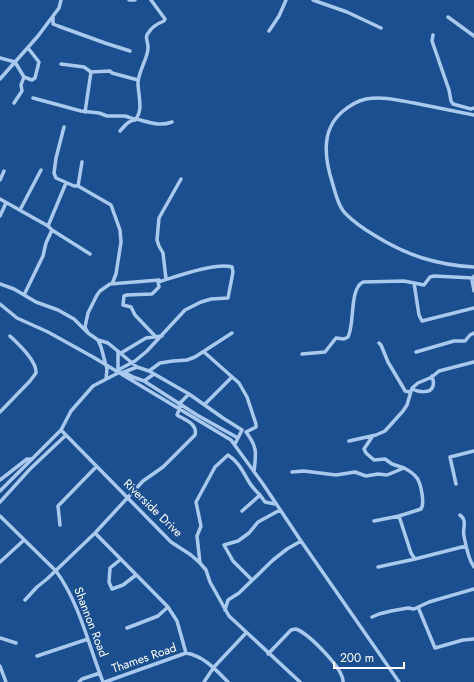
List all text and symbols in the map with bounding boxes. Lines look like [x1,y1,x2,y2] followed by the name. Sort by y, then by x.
[119,475,187,541] street label: Riverside Drive
[69,584,113,660] street label: Shannon Road
[109,638,179,678] street label: Thames Road
[334,644,404,670] scale bar
[340,649,374,667] text: 200 m

